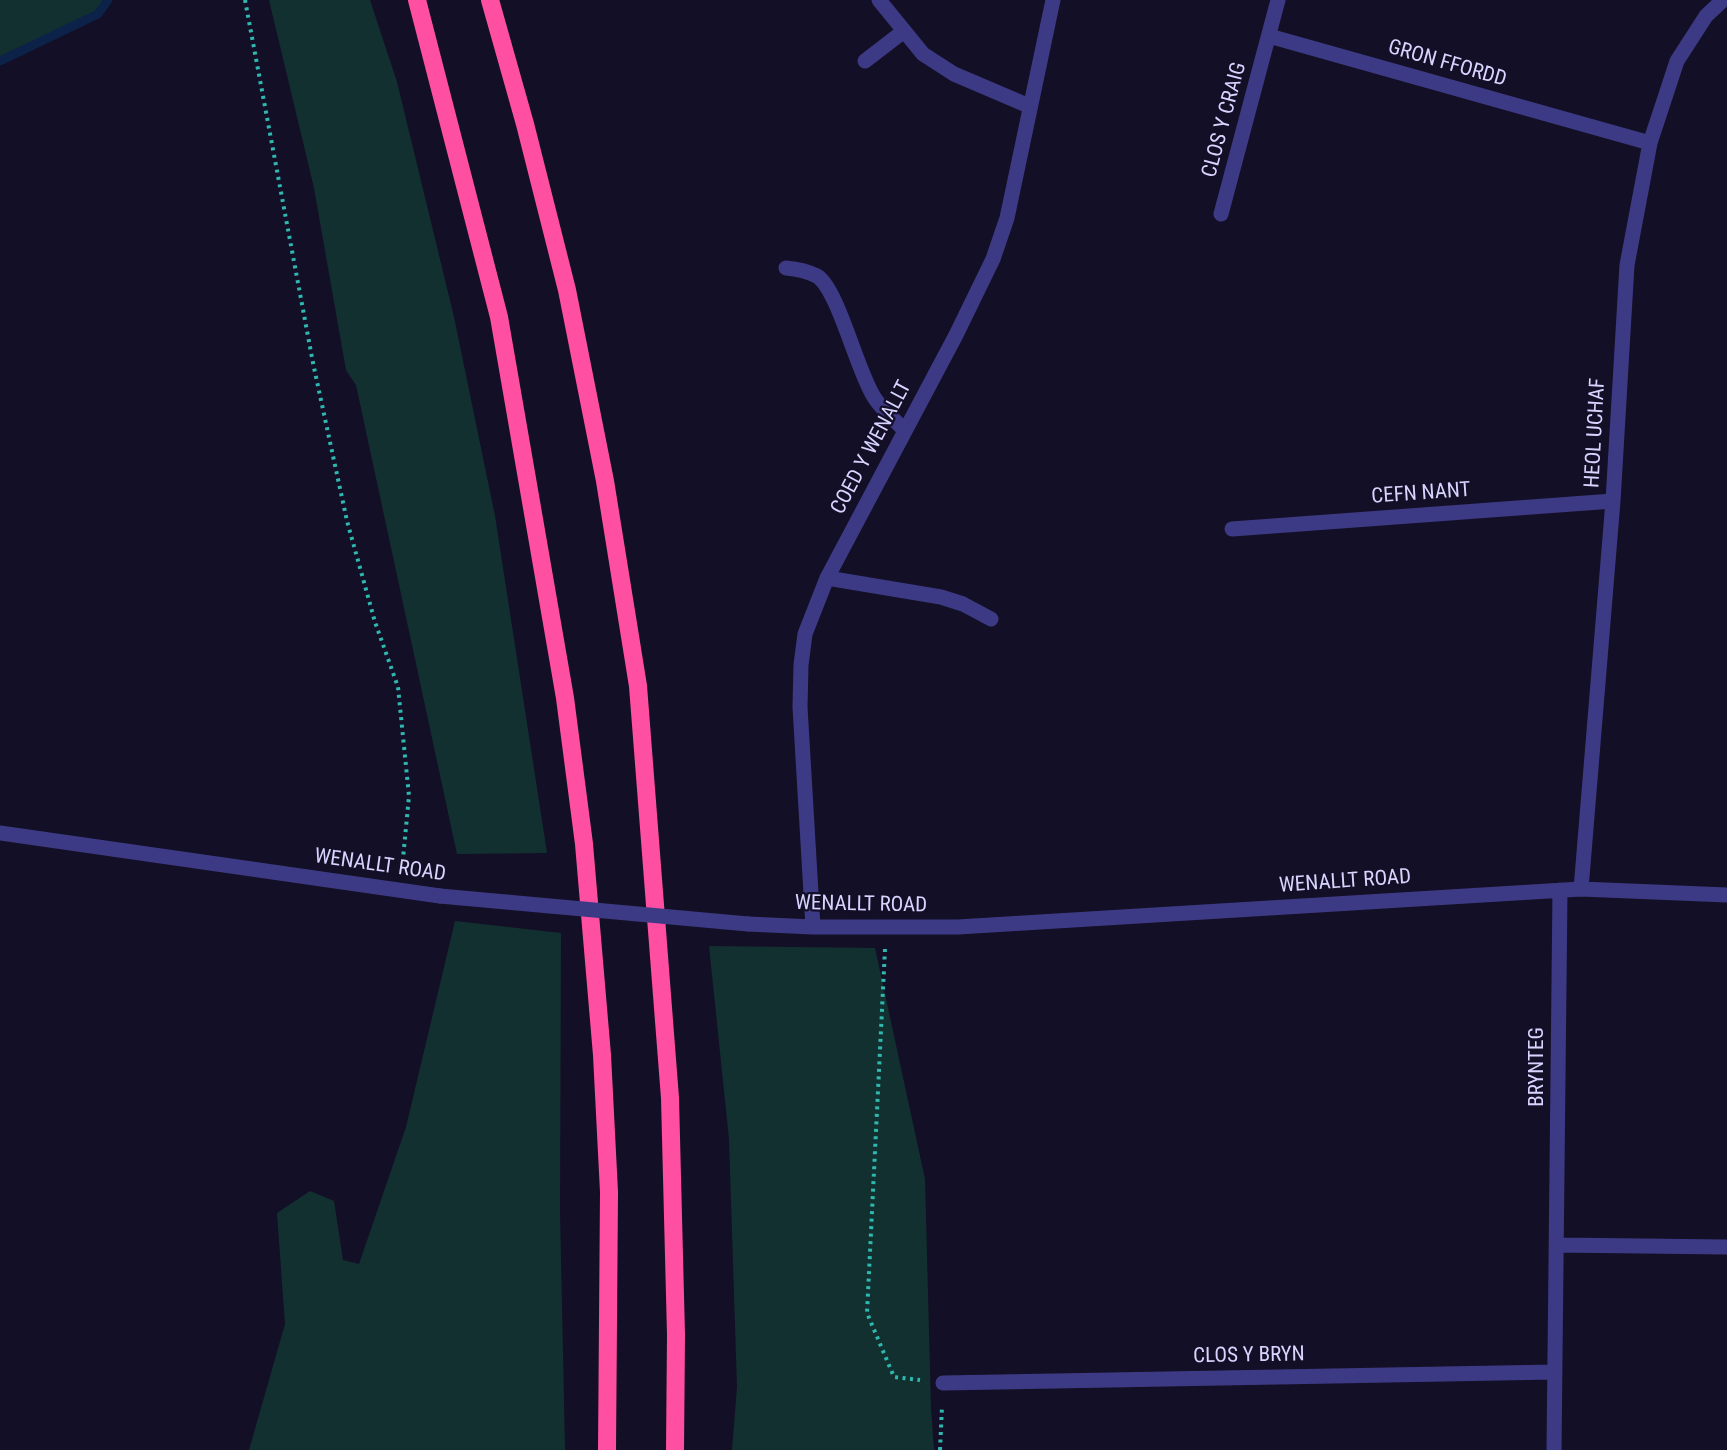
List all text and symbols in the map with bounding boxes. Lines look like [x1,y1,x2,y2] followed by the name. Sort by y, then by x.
[1385,35,1509,93] street label: GRON FFORDD
[1198,60,1252,180] street label: CLOS Y CRAIG
[826,377,918,519] street label: COED Y WENALLT
[1581,377,1611,489] street label: HEOL UCHAF
[1371,478,1471,510] street label: CEFN NANT
[313,844,447,888] street label: WENALLT ROAD
[1278,865,1412,899] street label: WENALLT ROAD
[795,891,927,919] street label: WENALLT ROAD
[1525,1027,1551,1107] street label: BRYNTEG
[1193,1342,1305,1370] street label: CLOS Y BRYN

